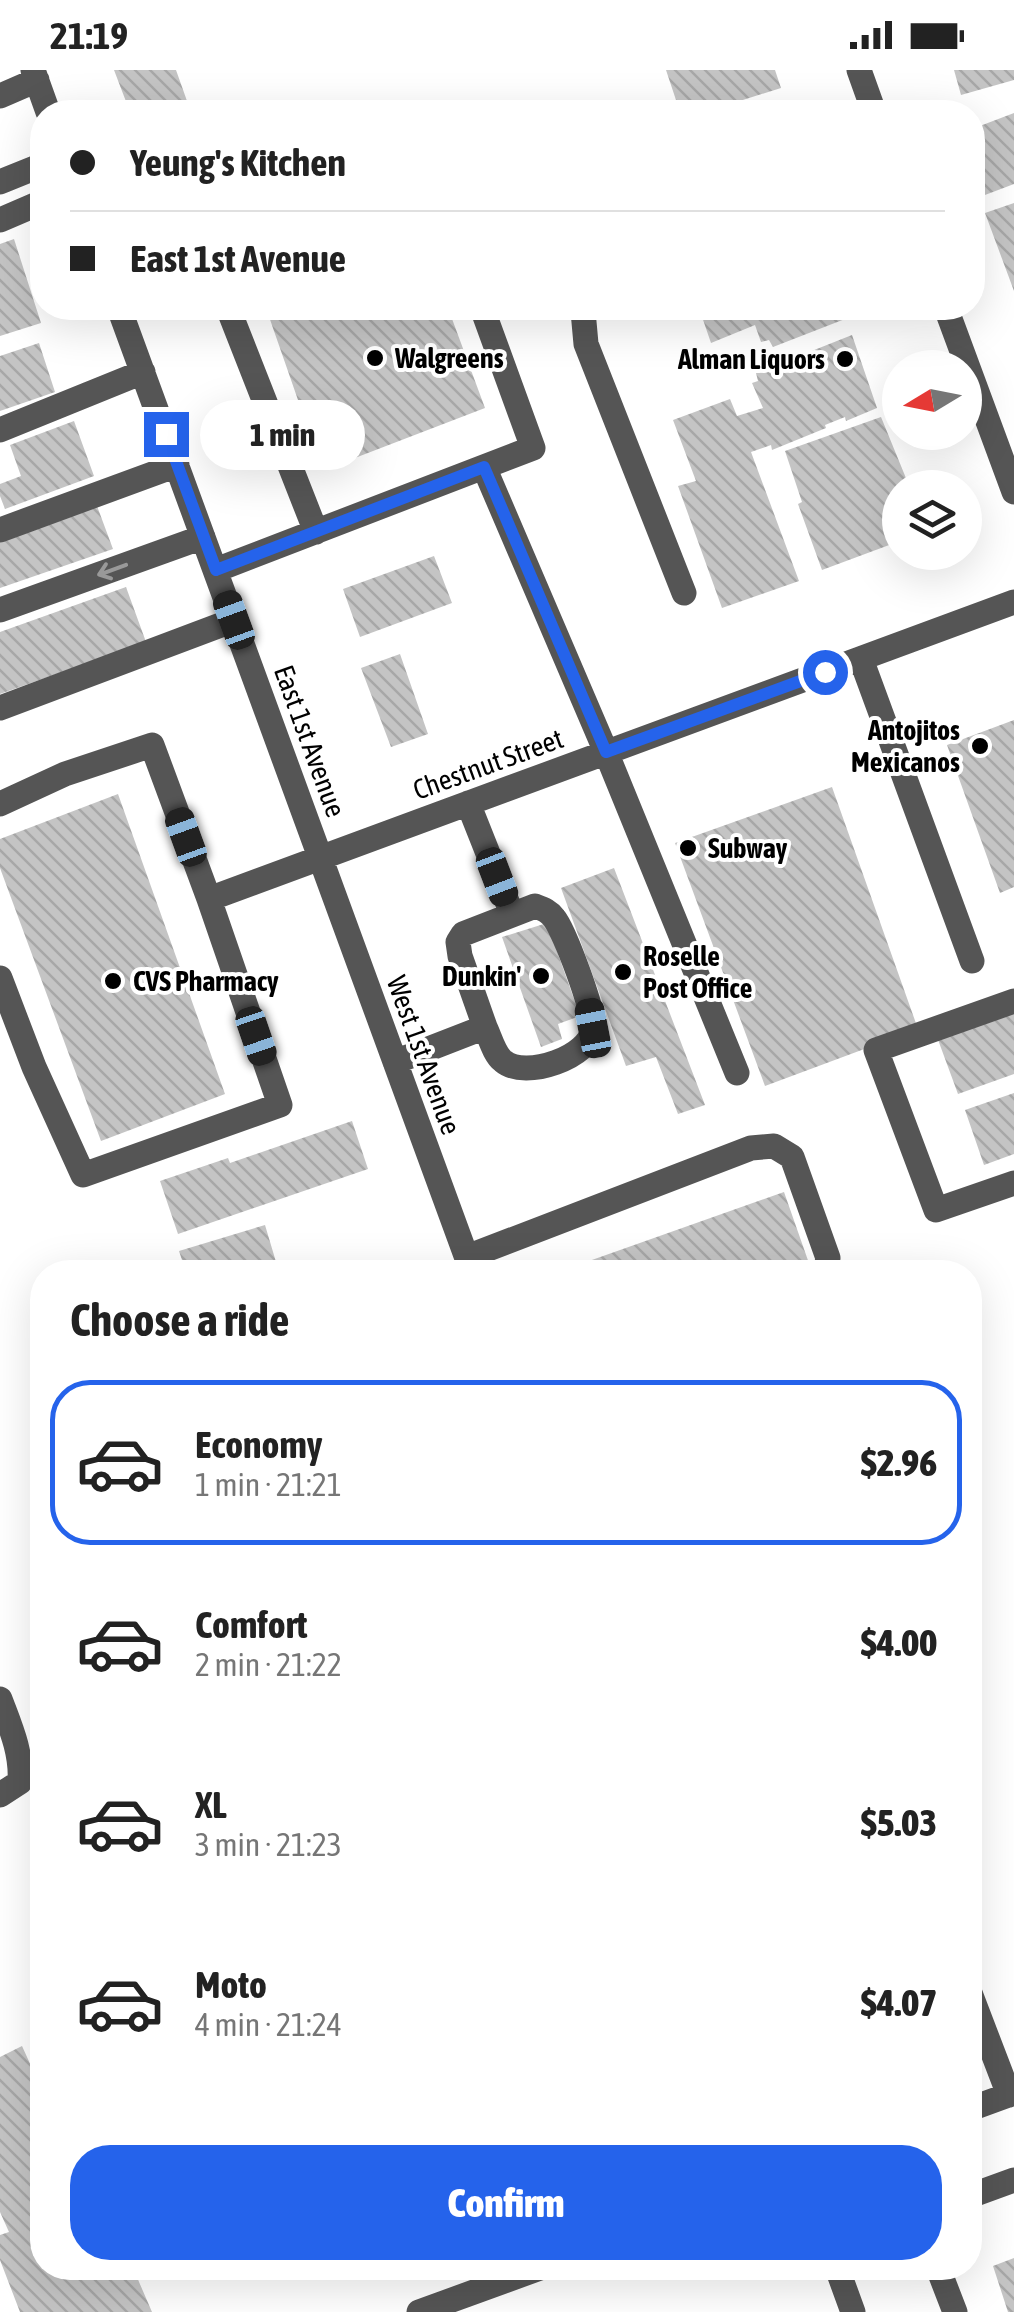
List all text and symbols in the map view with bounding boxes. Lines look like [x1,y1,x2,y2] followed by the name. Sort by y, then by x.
[50,14,128,57] text: 21:19
[130,141,346,184] text: Yeung's Kitchen
[130,237,346,280] text: East 1st Avenue
[394,342,504,374] place label: Walgreens
[677,343,825,375] place label: Alman Liquors
[364,347,386,369] marker: Walgreens
[834,348,856,370] marker: Alman Liquors
[882,350,982,450] north arrow
[882,350,982,570] map controls
[201,399,366,469] callout: 1 min
[144,412,189,457] route end
[250,416,315,453] text: 1 min
[882,470,982,570] button: layers
[97,562,128,580] one-way arrow
[210,587,258,653] car
[803,650,848,695] route start
[268,661,352,821] street label: East 1st Avenue
[851,714,960,778] place label: Antojitos Mexicanos
[409,722,567,806] street label: Chestnut Street
[969,735,991,757] marker: Antojitos Mexicanos
[162,804,210,870] car
[708,832,788,864] place label: Subway
[677,837,699,859] marker: Subway
[472,844,522,910] car
[643,940,752,1004] place label: Roselle Post Office
[442,960,521,992] place label: Dunkin'
[612,961,634,983] marker: Roselle Post Office
[133,965,279,997] place label: CVS Pharmacy
[530,965,552,987] marker: Dunkin'
[102,970,124,992] marker: CVS Pharmacy
[381,971,467,1139] street label: West 1st Avenue
[573,996,613,1060] car
[232,1003,280,1069] car
[70,1294,289,1346] text: Choose a ride
[75,1418,165,1508] icon: car
[195,1423,322,1466] text: Economy
[861,1441,937,1484] text: $2.96
[195,1466,342,1503] text: 1 min · 21:21
[75,1598,165,1688] icon: car
[195,1603,307,1646] text: Comfort
[861,1621,937,1664] text: $4.00
[195,1646,342,1683] text: 2 min · 21:22
[75,1778,165,1868] icon: car
[195,1783,227,1826] text: XL
[861,1801,937,1844] text: $5.03
[195,1826,342,1863] text: 3 min · 21:23
[75,1958,165,2048] icon: car
[195,1963,267,2006] text: Moto
[861,1981,937,2024] text: $4.07
[195,2006,342,2043] text: 4 min · 21:24
[70,2145,942,2260] button: Confirm

